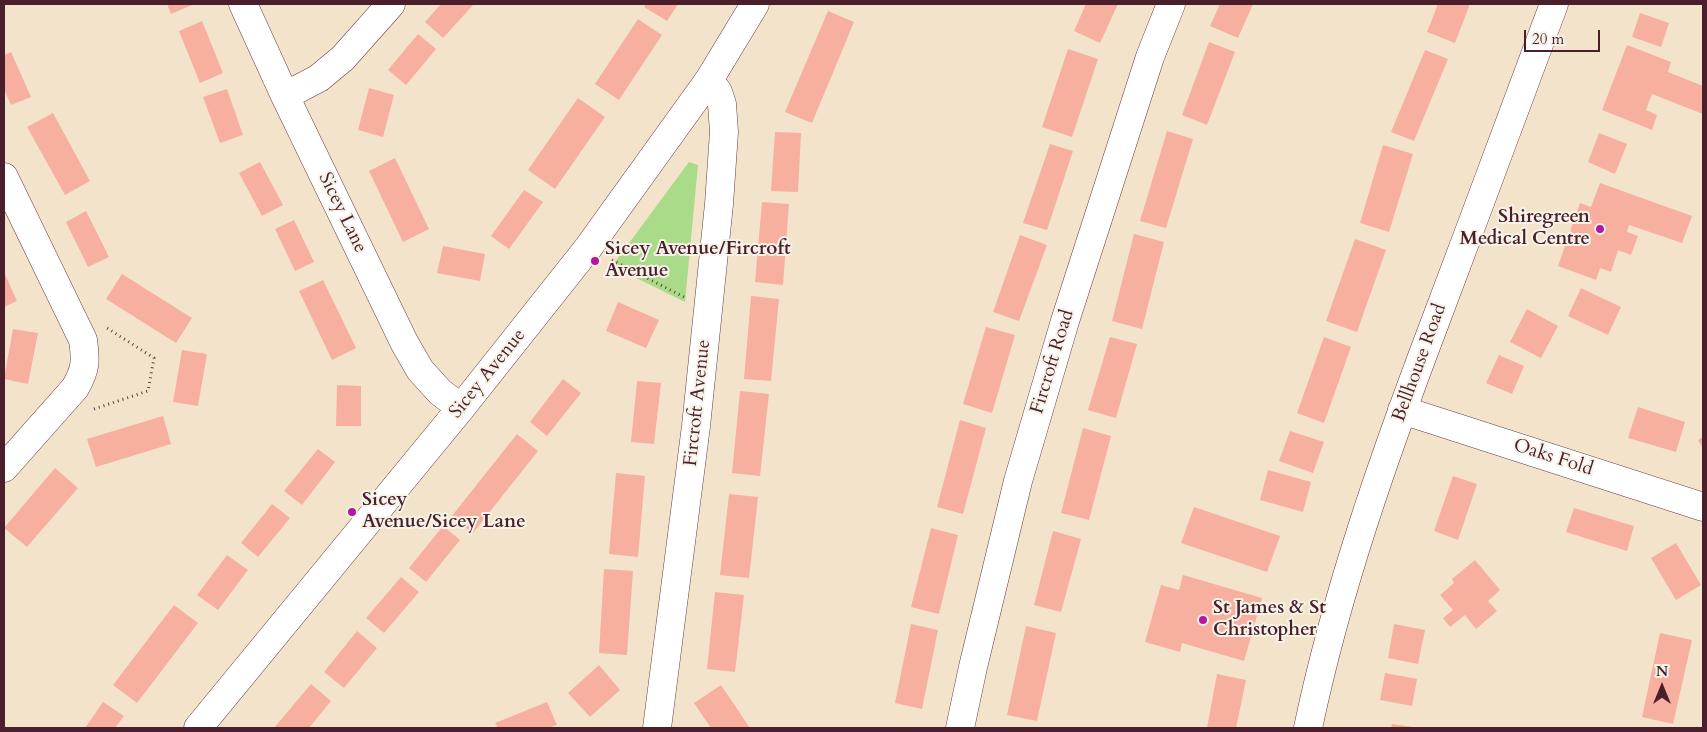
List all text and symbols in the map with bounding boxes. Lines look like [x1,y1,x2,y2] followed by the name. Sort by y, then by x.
[1527,20,1603,52] scale bar
[1532,29,1564,49] text: 20 m
[313,169,371,257] street label: Sicey Lane
[1459,207,1590,251] place label: Shiregreen Medical Centre
[1594,223,1606,235] marker: Shiregreen Medical Centre
[605,239,791,283] place label: Sicey Avenue/Fircroft Avenue
[589,255,601,267] marker: Sicey Avenue/Fircroft Avenue
[1388,301,1452,425] street label: Bellhouse Road
[1026,307,1080,417] street label: Fircroft Road
[445,325,531,423] street label: Sicey Avenue
[680,338,716,468] street label: Fircroft Avenue
[1510,434,1596,482] street label: Oaks Fold
[362,490,526,534] place label: Sicey Avenue/Sicey Lane
[346,506,358,518] marker: Sicey Avenue/Sicey Lane
[1213,598,1326,642] place label: St James & St Christopher
[1197,614,1209,626] marker: St James & St Christopher
[1637,662,1687,712] north arrow
[1656,662,1668,681] text: N

